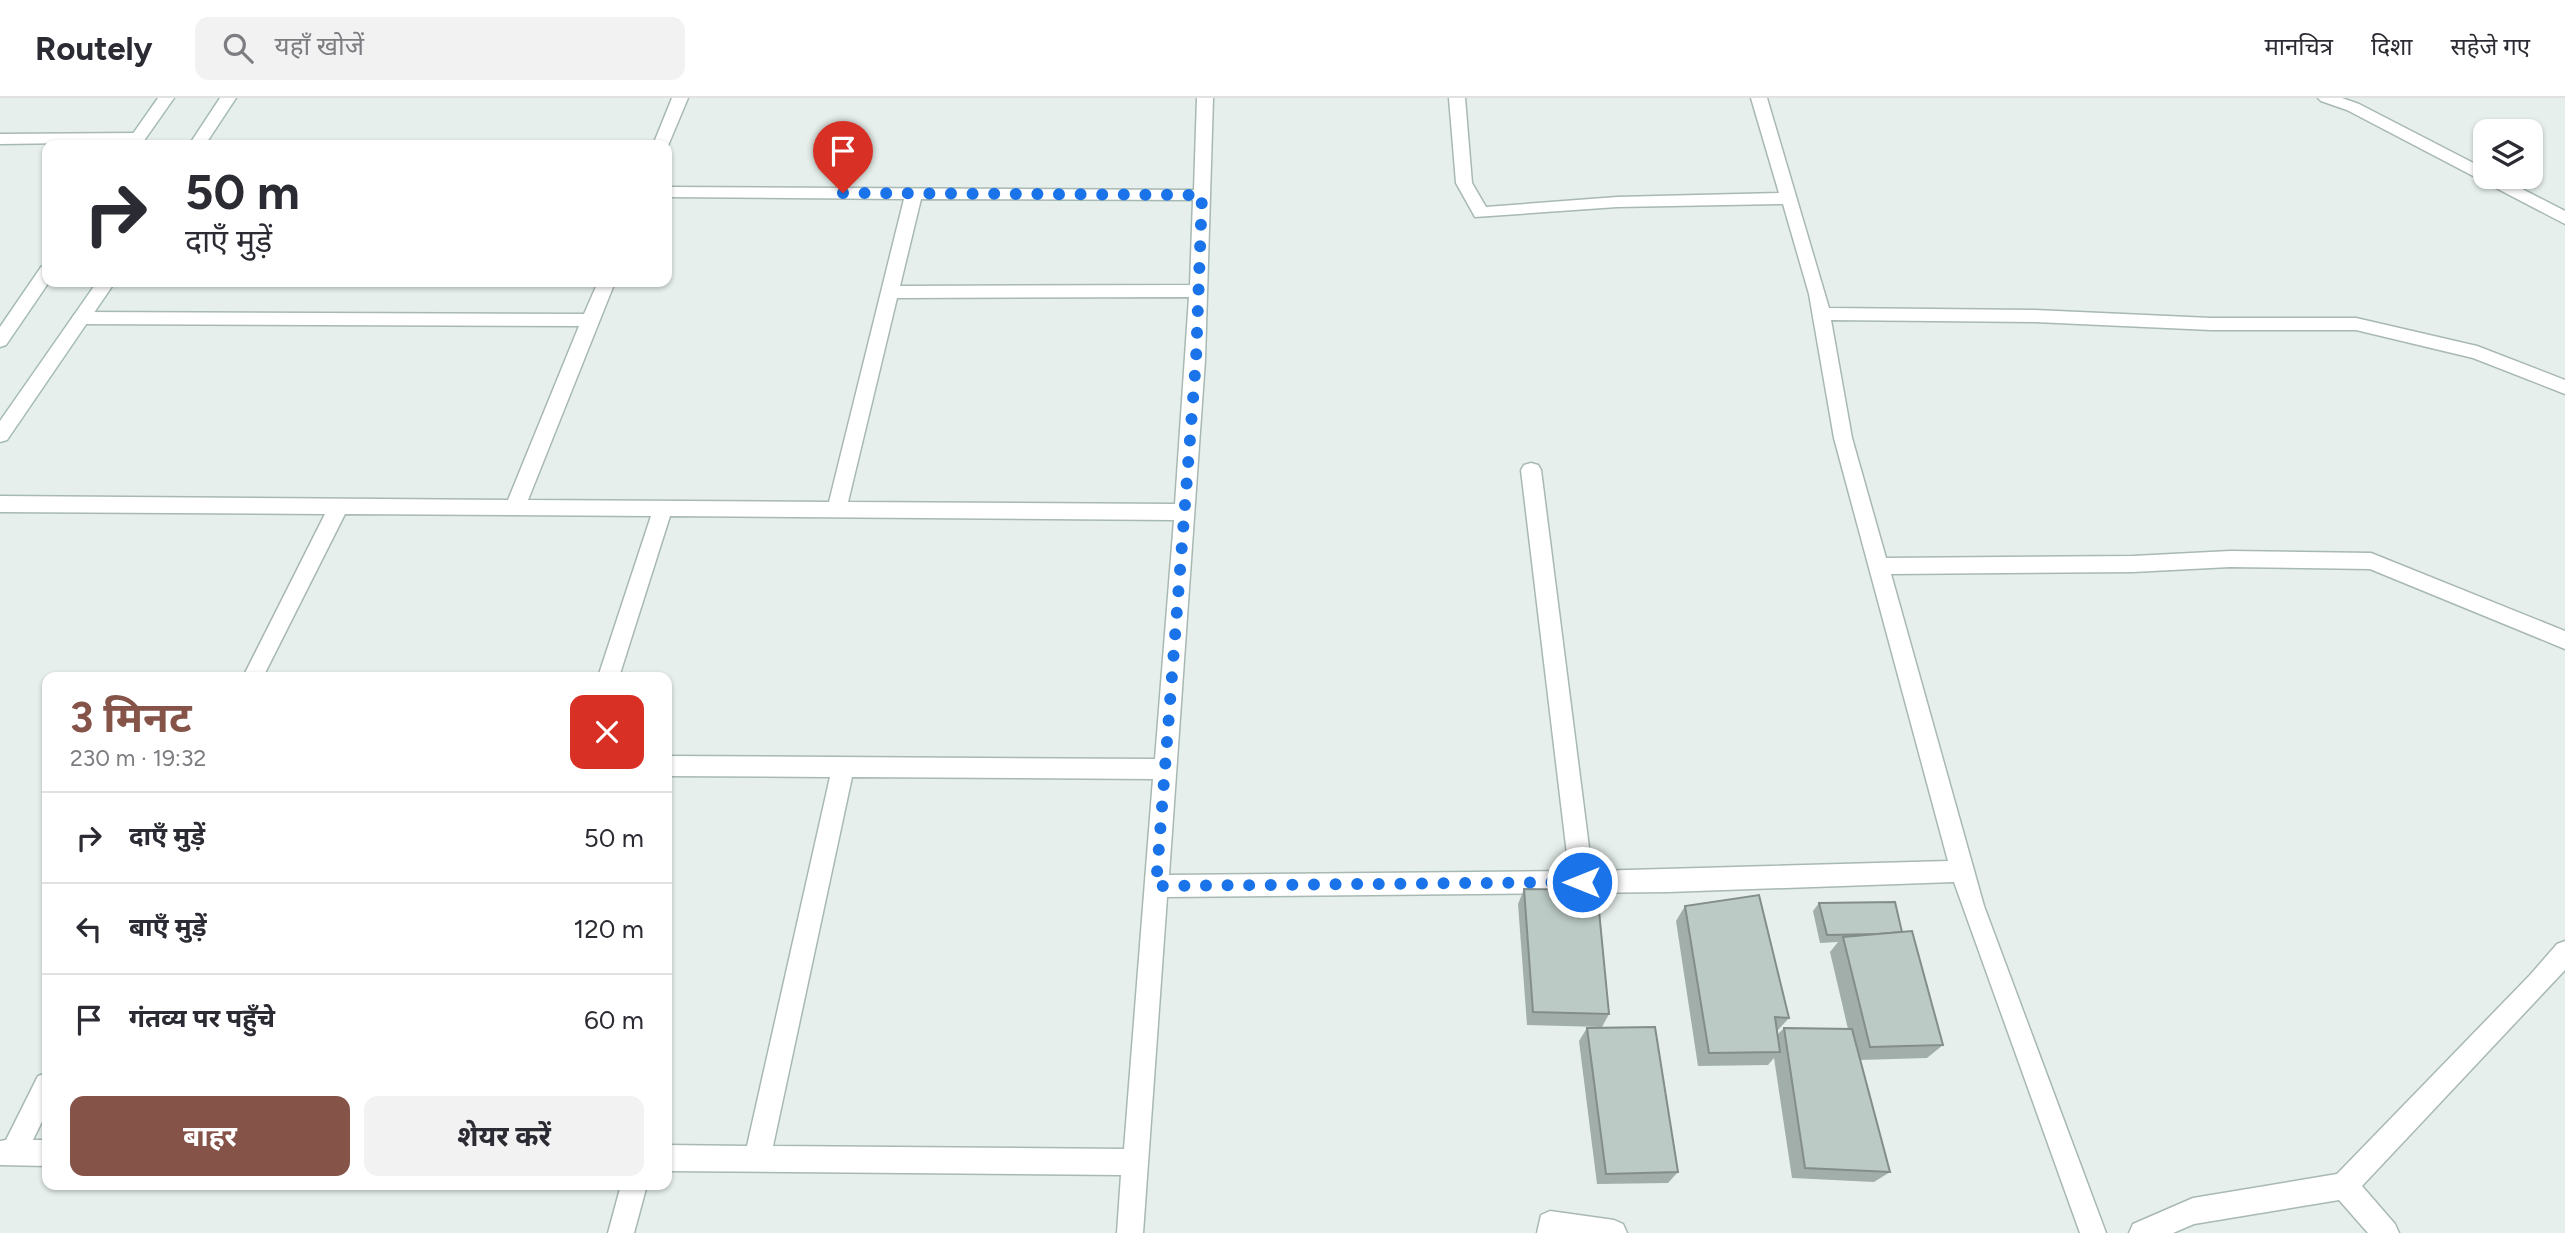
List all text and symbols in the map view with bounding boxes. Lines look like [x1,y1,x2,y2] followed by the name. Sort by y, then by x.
[195,17,685,80] search box
[35,29,153,68] text: Routely
[219,29,257,67] icon: search
[275,30,364,62] text: यहाँ खोजें
[2264,32,2333,61] text: मानचित्र
[2371,32,2413,61] text: दिशा
[2451,32,2530,61] text: सहेजे गए
[2473,119,2543,189] map controls
[2473,119,2543,189] button: layers
[813,121,873,193] pin
[824,132,862,170] icon: arrive
[185,162,300,221] text: 50 m
[70,168,161,259] icon: right
[185,222,272,260] text: दाएँ मुड़ें
[70,692,192,743] text: 3 मिनट
[570,695,644,769] button: close
[70,744,206,772] text: 230 m · 19:32
[70,819,108,857] icon: right
[129,820,205,852] text: दाएँ मुड़ें
[584,822,644,854] text: 50 m
[1545,845,1619,919] position arrow
[70,910,108,948] icon: left
[129,911,206,943] text: बाएँ मुड़ें
[574,913,644,945] text: 120 m
[70,1001,108,1039] icon: arrive
[129,1002,275,1034] text: गंतव्य पर पहुँचे
[584,1004,644,1036] text: 60 m
[70,1096,350,1176] button: बाहर
[364,1096,644,1176] button: शेयर करें

